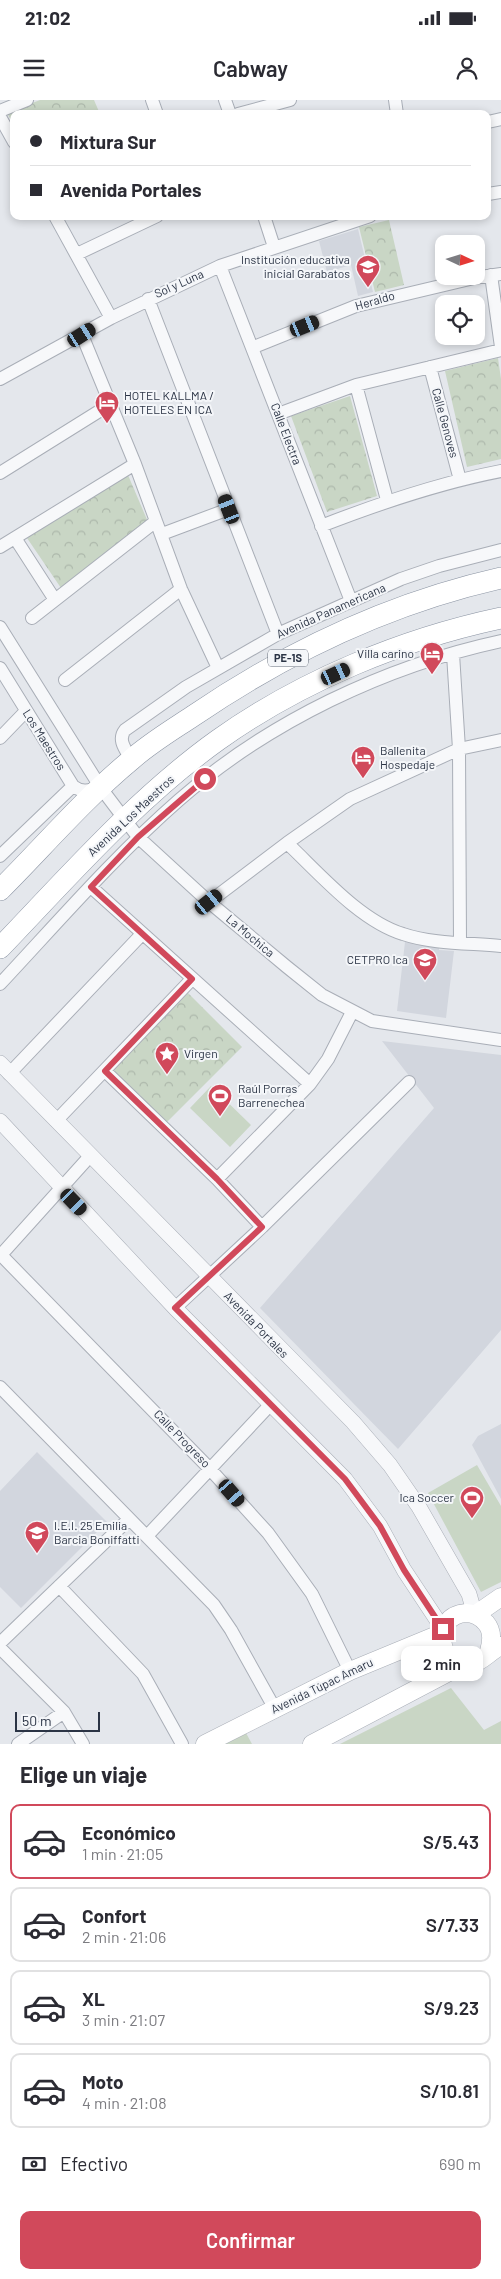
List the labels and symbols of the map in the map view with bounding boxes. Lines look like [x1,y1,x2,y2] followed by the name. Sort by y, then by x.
[435,235,485,285] north arrow
[241,252,350,280] place label: Institución educativa inicial Garabatos
[355,254,381,288] school or university icon: Institución educativa inicial Garabatos
[152,266,205,300] street label: Sol y Luna
[353,288,396,312] street label: Heraldo
[288,313,321,339] car
[65,321,98,349] car
[430,386,462,459] street label: Calle Genoves
[124,388,214,416] place label: HOTEL KALLMA / HOTELES EN ICA
[94,390,120,424] hotel icon: HOTEL KALLMA / HOTELES EN ICA
[269,401,305,467] street label: Calle Electra
[216,492,241,526] car
[274,580,387,640] street label: Avenida Panamericana
[419,641,445,675] hotel icon: Villa carino
[357,646,414,660] place label: Villa carino
[268,650,308,666] road number: PE-1S
[319,661,352,687] car
[21,706,69,773] street label: Los Maestros
[380,743,435,771] place label: Ballenita Hospedaje
[350,745,376,779] hotel icon: Ballenita Hospedaje
[194,768,216,790] route start
[84,772,176,859] street label: Avenida Los Maestros
[192,887,225,917] car
[224,911,278,959] street label: La Mochica
[412,947,438,981] school or university icon: CETPRO Ica
[347,952,408,966] place label: CETPRO Ica
[154,1041,180,1075] place icon: Virgen
[184,1046,218,1060] place label: Virgen
[238,1081,305,1109] place label: Raúl Porras Barrenechea
[207,1083,233,1117] sports icon: Raúl Porras Barrenechea
[58,1186,89,1218] car
[222,1288,292,1361] street label: Avenida Portales
[152,1406,214,1470] street label: Calle Progreso
[216,1477,247,1509] car
[459,1485,485,1519] sports icon: Ica Soccer
[399,1490,455,1504] place label: Ica Soccer
[54,1518,140,1546] place label: I.E.I. 25 Emilia Barcia Boniffatti
[24,1520,50,1554] school or university icon: I.E.I. 25 Emilia Barcia Boniffatti
[432,1618,454,1640] route end
[402,1646,484,1682] callout: 2 min
[268,1654,375,1716] street label: Avenida Túpac Amaru
[15,1709,100,1732] scale bar

